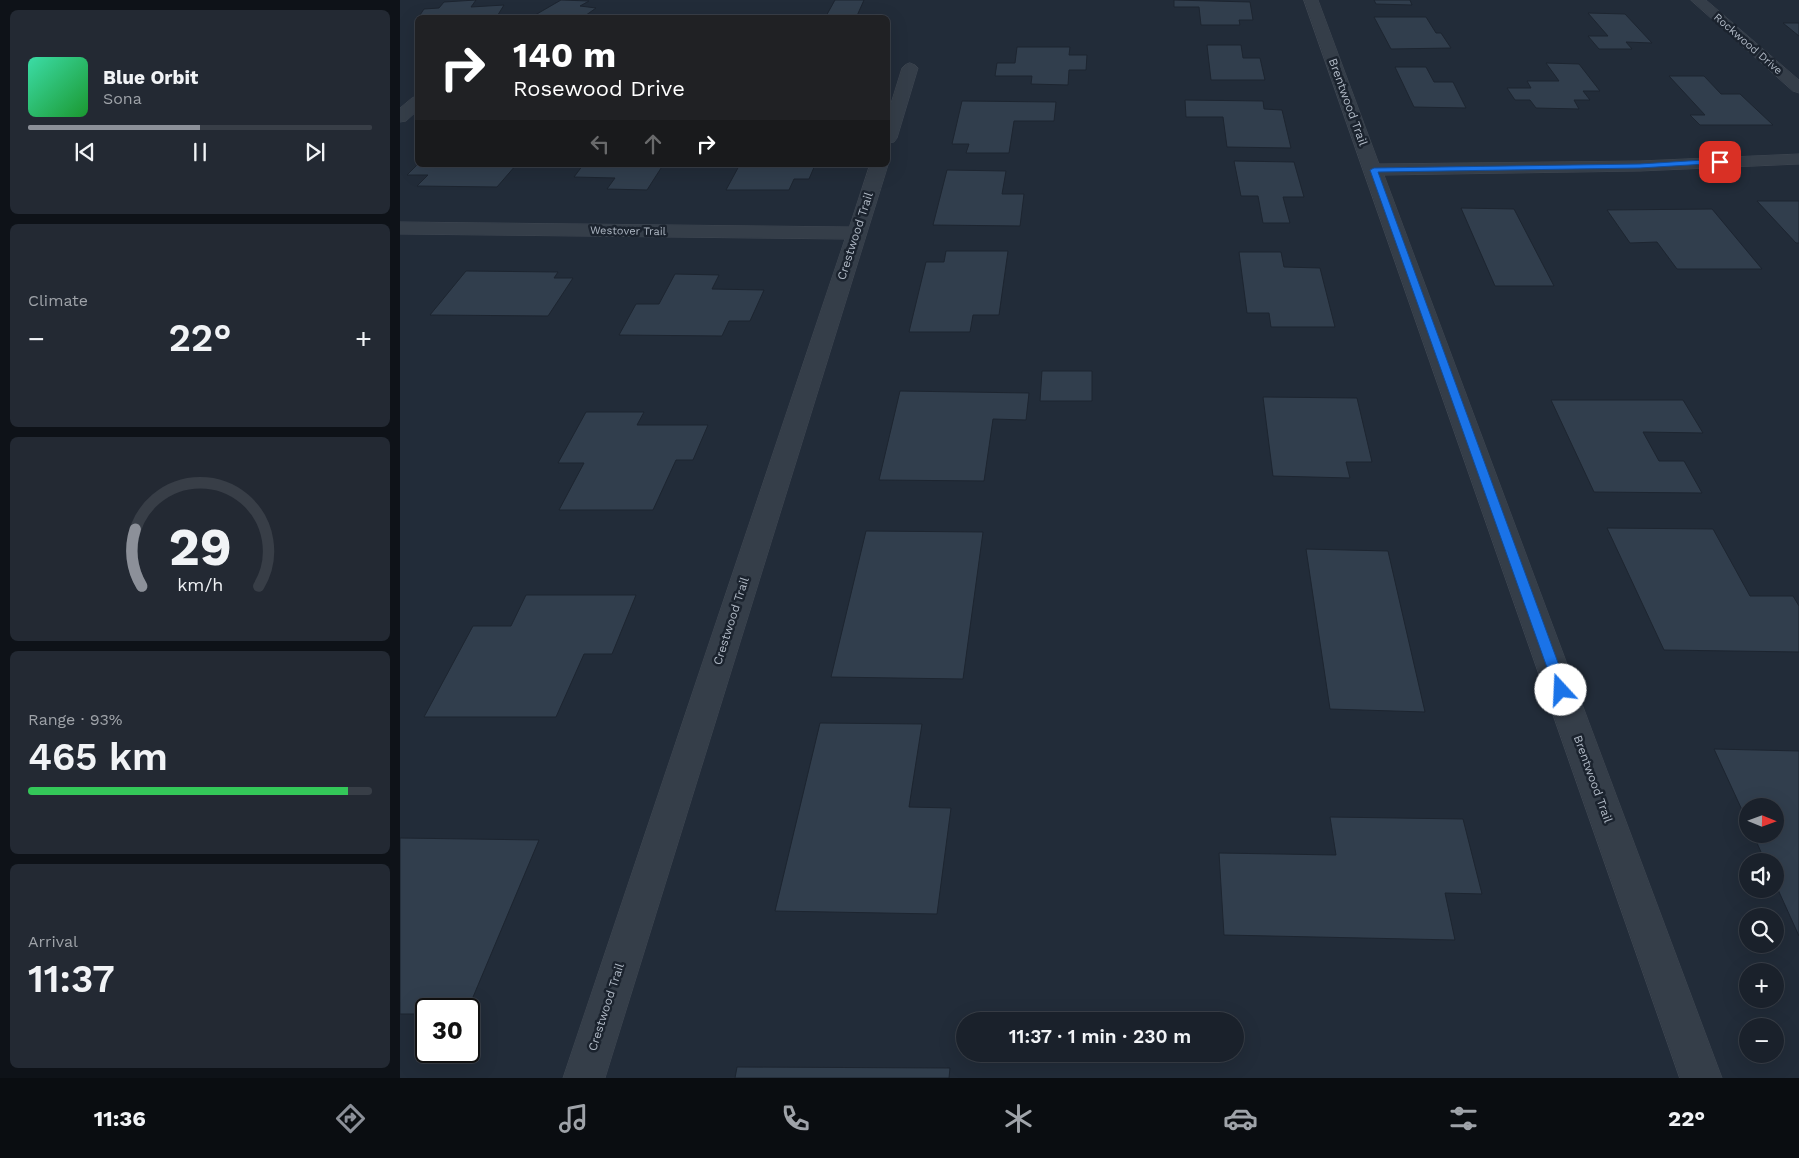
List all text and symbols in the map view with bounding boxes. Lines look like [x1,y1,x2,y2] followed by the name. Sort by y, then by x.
[1711,11,1785,77] street label: Rockwood Drive
[513,34,616,76] text: 140 m
[430,35,495,100] icon: right
[1326,56,1370,148] street label: Brentwood Trail
[103,66,198,89] text: Blue Orbit
[513,76,685,101] text: Rosewood Drive
[103,89,142,108] text: Sona
[586,130,614,158] icon: left
[639,130,667,158] icon: ahead
[692,130,720,158] icon: right
[71,138,99,166] icon: previous
[186,138,214,166] icon: pause
[301,138,329,166] icon: next
[1699,141,1741,183] pin
[1706,148,1734,176] icon: arrive
[834,190,876,282] street label: Crestwood Trail
[590,224,667,238] street label: Westover Trail
[28,291,88,310] text: Climate
[168,316,232,360] text: 22°
[28,322,45,355] text: −
[355,322,372,355] text: +
[168,517,232,578] text: 29
[177,574,223,595] text: km/h
[710,575,752,667] street label: Crestwood Trail
[1534,663,1586,715] position arrow
[28,710,122,729] text: Range · 93%
[1571,733,1615,825] street label: Brentwood Trail
[28,735,168,779] text: 465 km
[1739,798,1784,842] north arrow
[1739,798,1784,1063] map controls
[1739,853,1784,898] button: sound
[1739,908,1784,953] button: search
[28,932,78,951] text: Arrival
[28,957,115,1001] text: 11:37
[585,961,627,1053] street label: Crestwood Trail
[1739,963,1784,1008] button: +
[415,998,480,1063] speed limit sign: 30
[1739,1018,1784,1063] button: −
[1009,1025,1191,1048] text: 11:37 · 1 min · 230 m
[333,1101,368,1136] icon: directions
[556,1101,591,1136] icon: music
[778,1101,813,1136] icon: phone
[1001,1101,1036,1136] icon: climate
[1223,1101,1258,1136] icon: car
[1446,1101,1481,1136] icon: filters
[94,1106,146,1131] text: 11:36
[1668,1106,1705,1131] text: 22°

